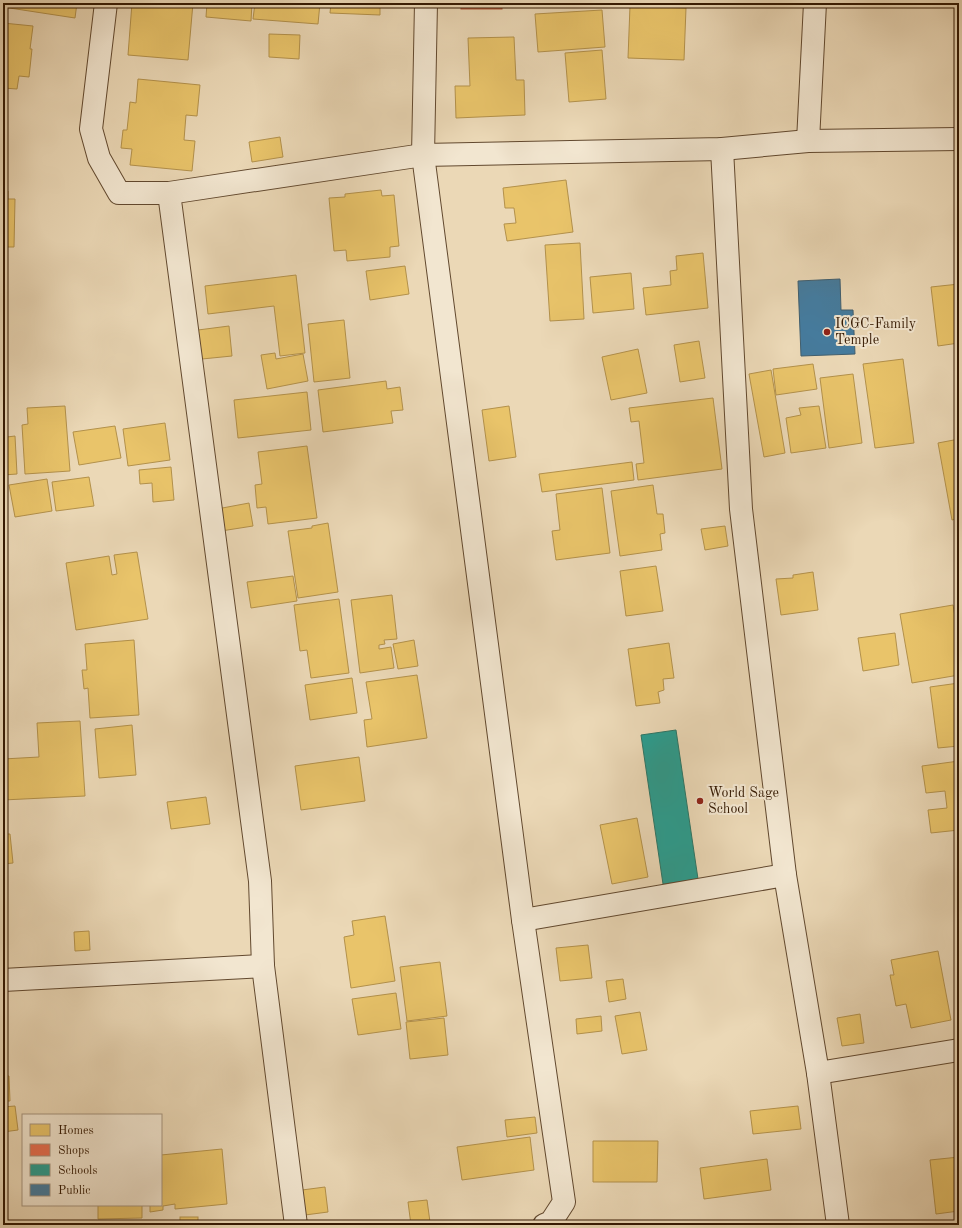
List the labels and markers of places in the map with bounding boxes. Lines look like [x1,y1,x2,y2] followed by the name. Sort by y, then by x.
[835,317,917,347] place label: ICGC-Family Temple
[822,327,832,337] marker: ICGC-Family Temple
[708,786,779,816] place label: World Sage School
[695,796,705,806] marker: World Sage School

